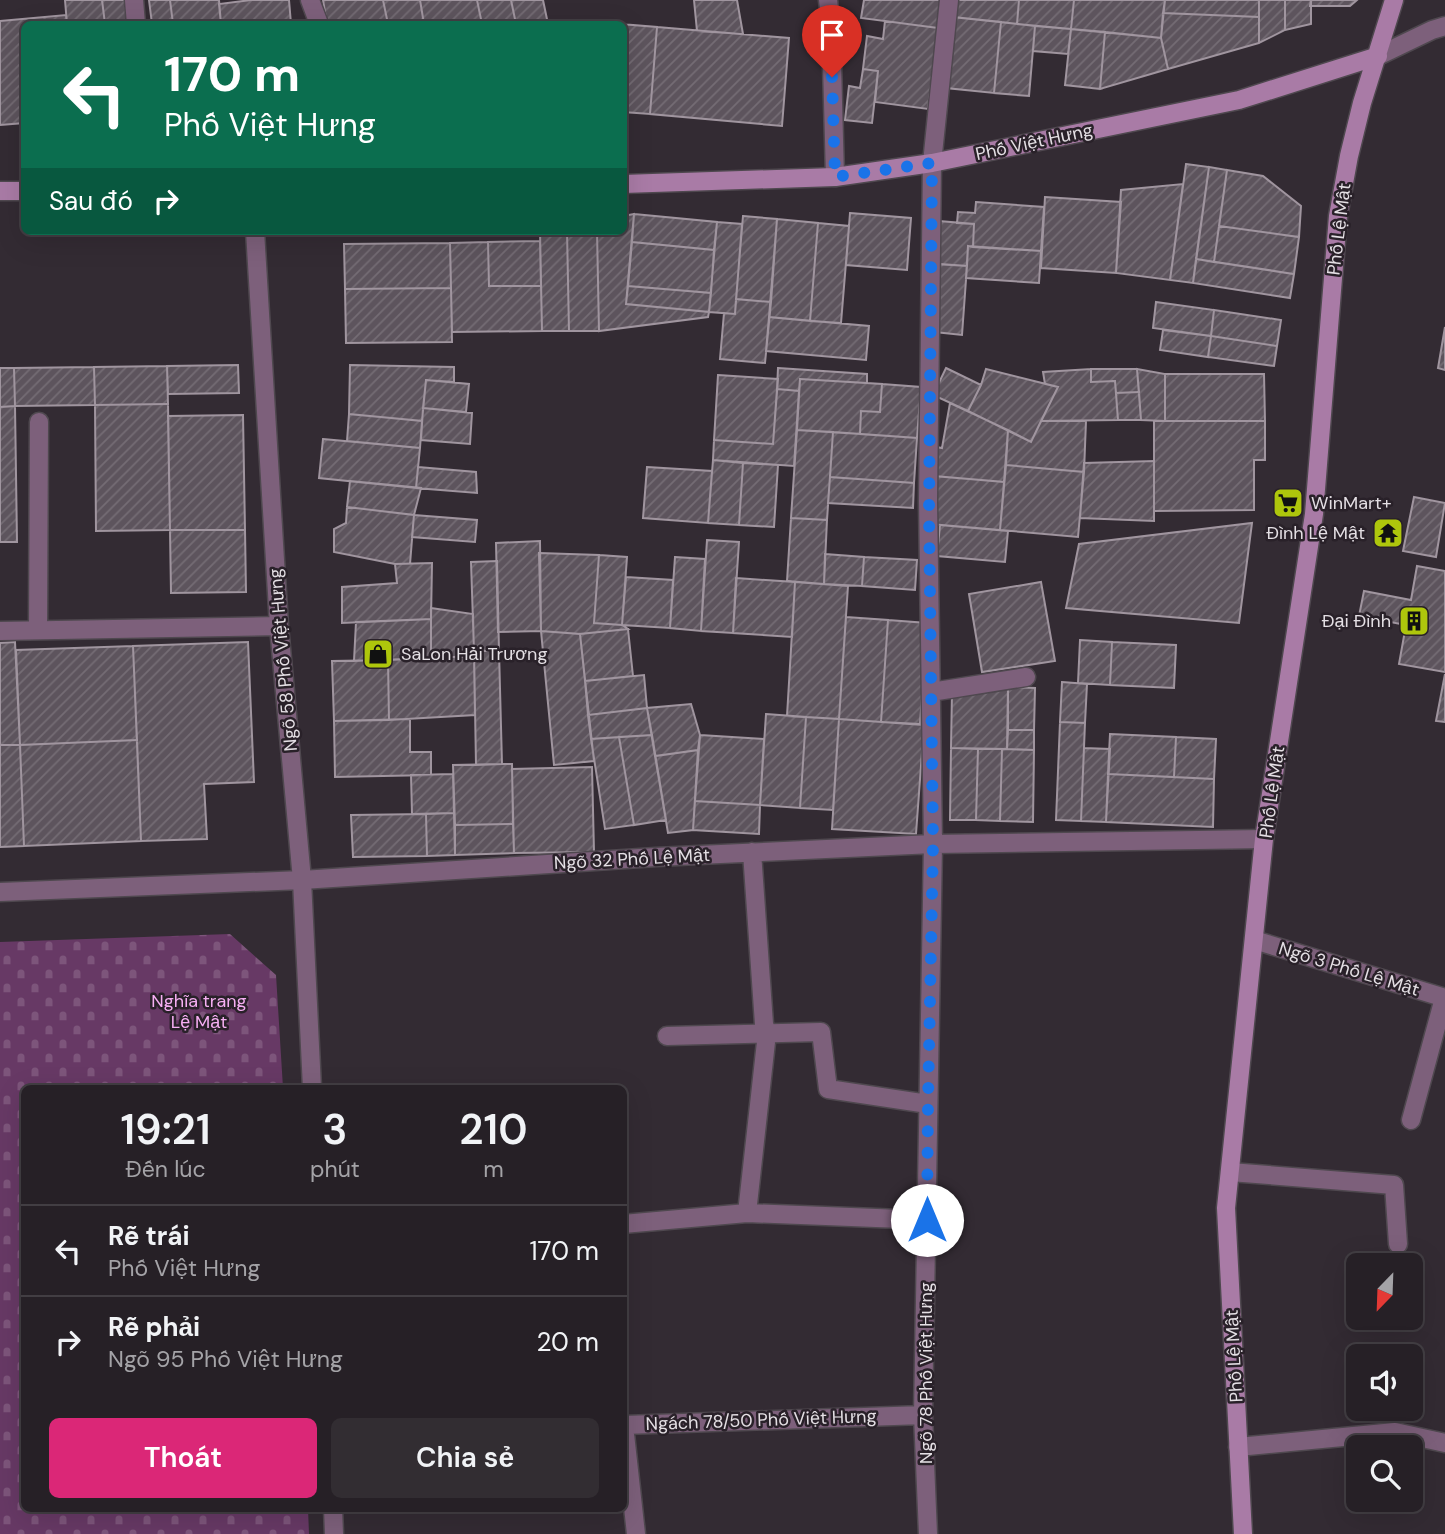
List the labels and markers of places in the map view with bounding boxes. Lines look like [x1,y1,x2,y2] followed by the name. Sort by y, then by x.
[802,5,862,77] pin
[1271,486,1305,520] supermarket icon: WinMart+
[1311,491,1392,515] place label: WinMart+
[1371,516,1405,550] temple icon: Đình Lệ Mật
[1266,521,1365,545] place label: Đình Lệ Mật
[1397,604,1431,638] building icon: Đại Đình
[1322,609,1391,633] place label: Đại Đình
[361,637,395,671] shop icon: SaLon Hải Trương
[401,642,547,666] place label: SaLon Hải Trương

